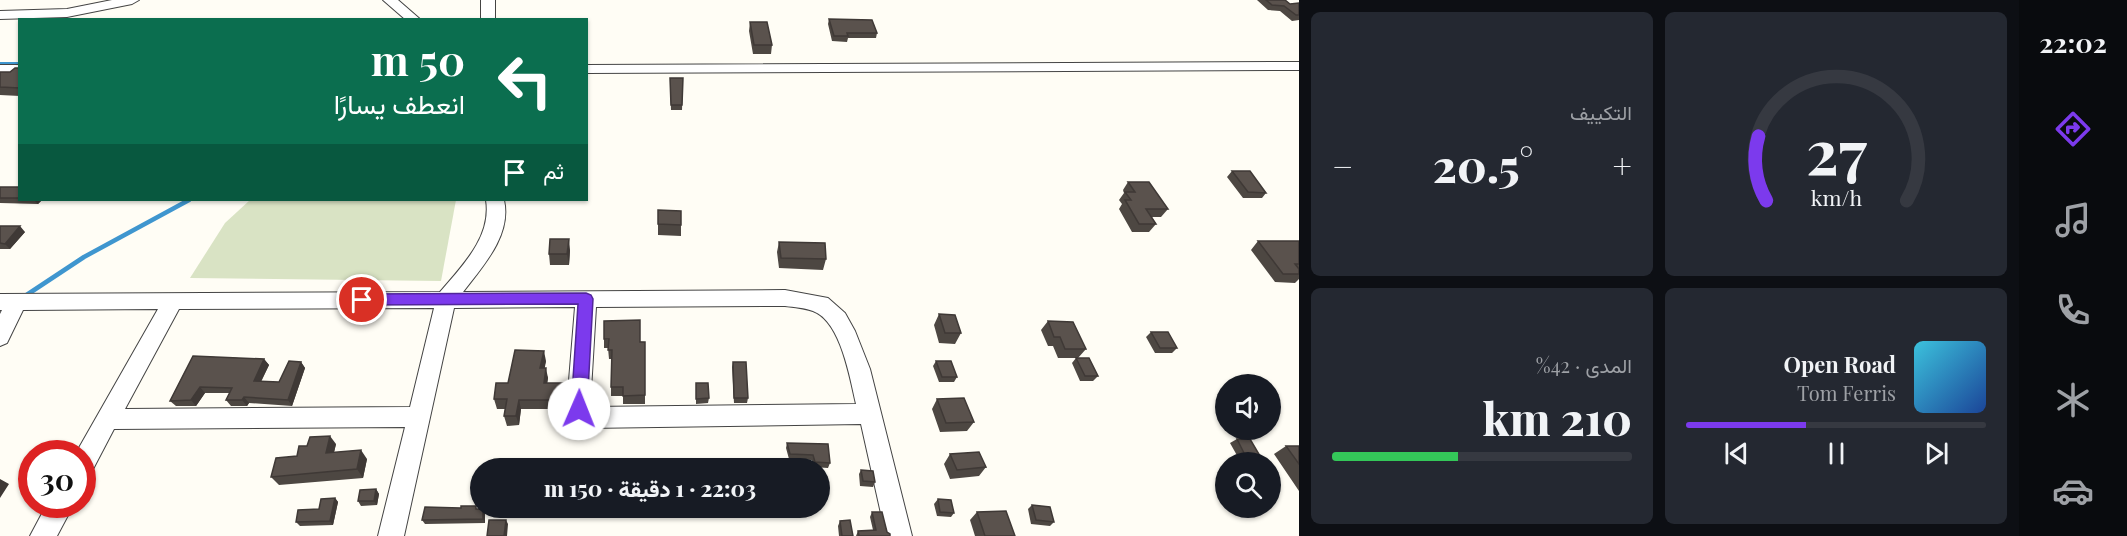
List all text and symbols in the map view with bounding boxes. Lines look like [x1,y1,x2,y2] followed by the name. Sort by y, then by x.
[2039,24,2107,60] text: 22:02
[371,31,465,87] text: 50 m
[486,42,564,120] icon: left
[334,85,465,121] text: انعطف يسارًا
[1570,98,1632,125] text: التكييف
[1805,107,1867,191] text: 27
[2052,108,2094,150] icon: directions
[1433,134,1533,194] text: 20.5°
[1332,143,1353,187] text: −
[1613,143,1632,187] text: +
[543,155,564,185] text: ثم
[498,156,531,189] icon: arrive
[1810,183,1862,211] text: km/h
[2052,199,2094,241] icon: music
[336,274,387,325] pin
[345,283,378,316] icon: arrive
[2052,289,2094,331] icon: phone
[1784,349,1896,379] text: Open Road
[1536,351,1632,378] text: المدى · 42%
[1215,374,1281,518] map controls
[1215,374,1281,440] button: sound
[547,377,611,441] position arrow
[1797,379,1896,406] text: Tom Ferris
[2052,379,2094,421] icon: climate
[1483,387,1632,447] text: 210 km
[1720,437,1753,470] icon: previous
[1820,437,1853,470] icon: pause
[1920,437,1953,470] icon: next
[18,440,96,518] speed limit sign: 30
[1215,452,1281,518] button: search
[2052,470,2094,512] icon: car
[544,473,756,503] text: 22:03 · 1 دقيقة · 150 m

